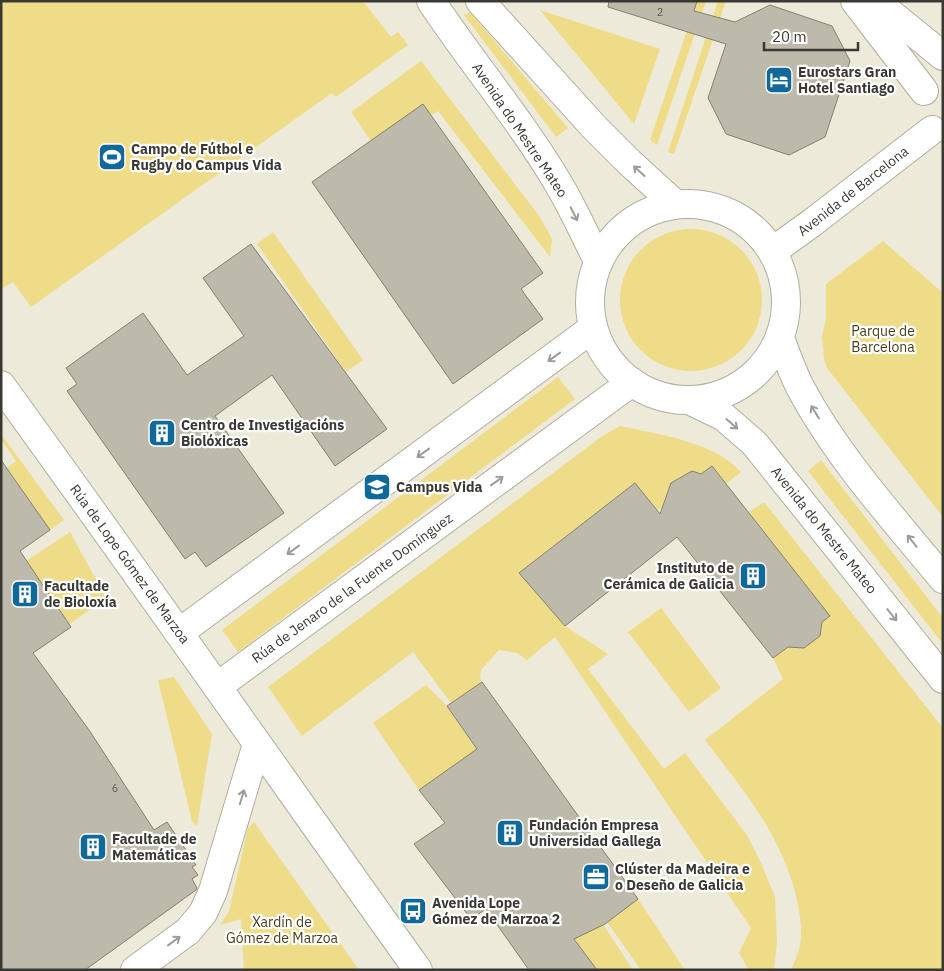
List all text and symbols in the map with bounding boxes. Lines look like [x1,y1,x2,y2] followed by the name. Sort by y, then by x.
[657,5,663,19] house number: 2
[764,20,858,52] scale bar
[772,27,807,46] text: 20 m
[468,59,572,201] street label: Avenida do Mestre Mateo
[798,63,896,97] place label: Eurostars Gran Hotel Santiago
[764,65,794,95] hotel icon: Eurostars Gran Hotel Santiago
[131,140,282,174] place label: Campo de Fútbol e Rugby do Campus Vida
[97,142,127,172] sports icon: Campo de Fútbol e Rugby do Campus Vida
[794,142,913,240] street label: Avenida de Barcelona
[632,165,645,177] one-way arrow
[570,206,580,221] one-way arrow
[851,322,915,356] park label: Parque de Barcelona
[547,352,561,362] one-way arrow
[809,405,819,419] one-way arrow
[181,416,344,450] place label: Centro de Investigacións Biolóxicas
[147,418,177,448] building icon: Centro de Investigacións Biolóxicas
[725,418,738,429] one-way arrow
[416,448,430,458] one-way arrow
[767,463,881,597] street label: Avenida do Mestre Mateo
[362,472,392,502] school or university icon: Campus Vida
[490,476,504,486] one-way arrow
[396,478,482,496] place label: Campus Vida
[66,481,194,648] street label: Rúa de Lope Gómez de Marzoa
[248,509,456,667] street label: Rúa de Jenaro de la Fuente Domínguez
[907,535,918,548] one-way arrow
[287,544,300,555] one-way arrow
[603,559,734,593] place label: Instituto de Cerámica de Galicia
[738,561,768,591] building icon: Instituto de Cerámica de Galicia
[44,577,117,611] place label: Facultade de Bioloxía
[10,579,40,609] building icon: Facultade de Bioloxía
[886,608,897,621] one-way arrow
[112,781,118,795] house number: 6
[237,790,247,806] one-way arrow
[529,816,661,850] place label: Fundación Empresa Universidad Gallega
[495,818,525,848] building icon: Fundación Empresa Universidad Gallega
[112,830,197,864] place label: Facultade de Matemáticas
[78,832,108,862] building icon: Facultade de Matemáticas
[615,860,750,894] place label: Clúster da Madeira e o Deseño de Galicia
[581,862,611,892] office icon: Clúster da Madeira e o Deseño de Galicia
[432,894,560,928] place label: Avenida Lope Gómez de Marzoa 2
[398,896,428,926] bus stop icon: Avenida Lope Gómez de Marzoa 2
[226,913,339,947] park label: Xardín de Gómez de Marzoa
[167,936,181,946] one-way arrow

